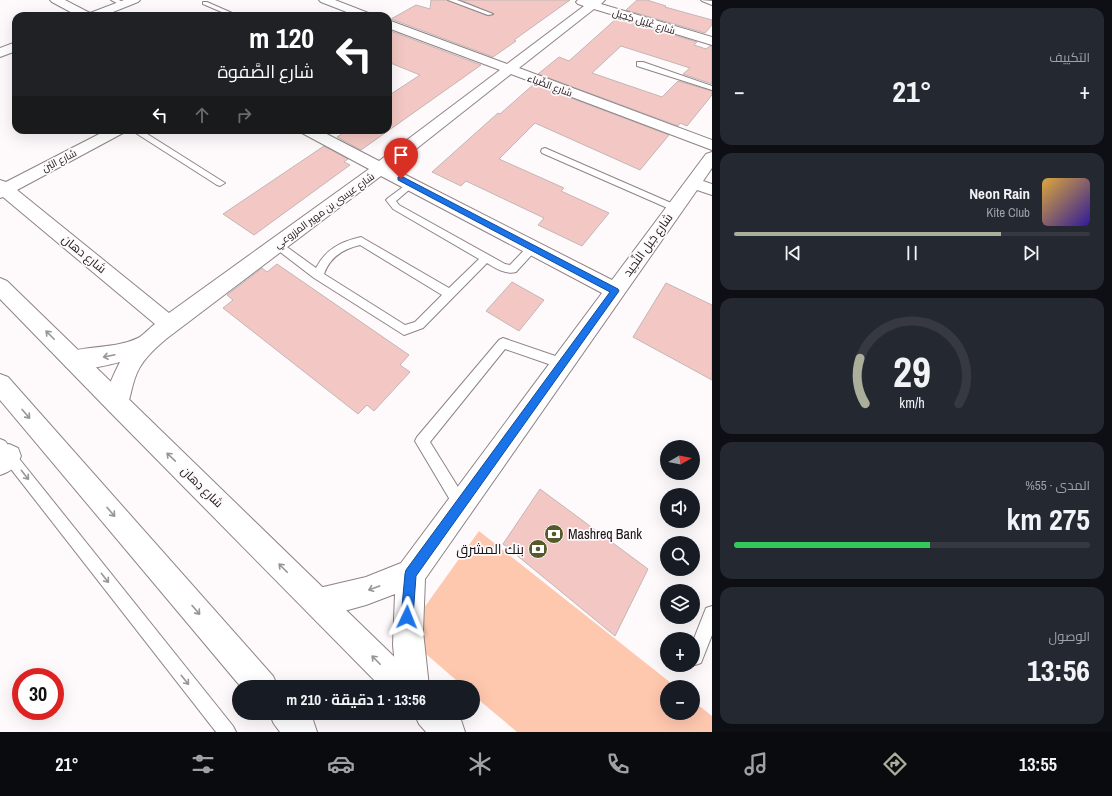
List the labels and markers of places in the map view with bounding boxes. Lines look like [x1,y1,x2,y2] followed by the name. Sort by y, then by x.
[384,138,418,179] pin
[543,523,565,545] bank icon: Mashreq Bank
[568,525,642,543] place label: Mashreq Bank
[527,538,549,560] bank icon: بنك المشرق
[456,540,524,558] place label: بنك المشرق

